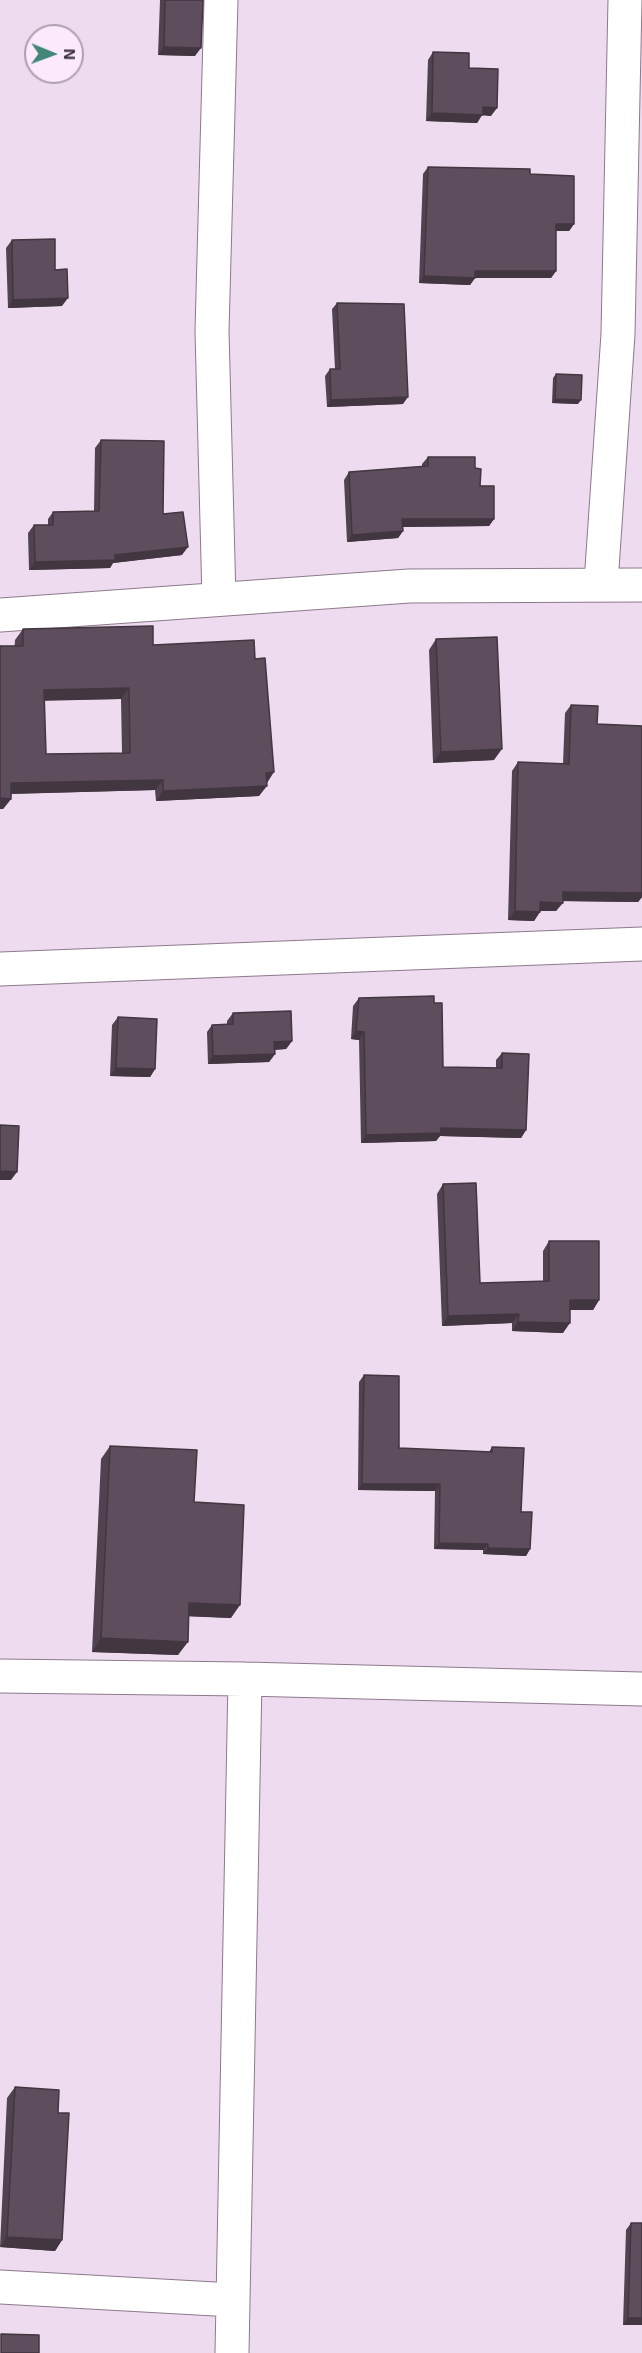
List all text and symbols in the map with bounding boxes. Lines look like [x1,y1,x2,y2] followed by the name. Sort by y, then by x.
[24,24,84,84] north arrow
[61,48,80,60] text: N

